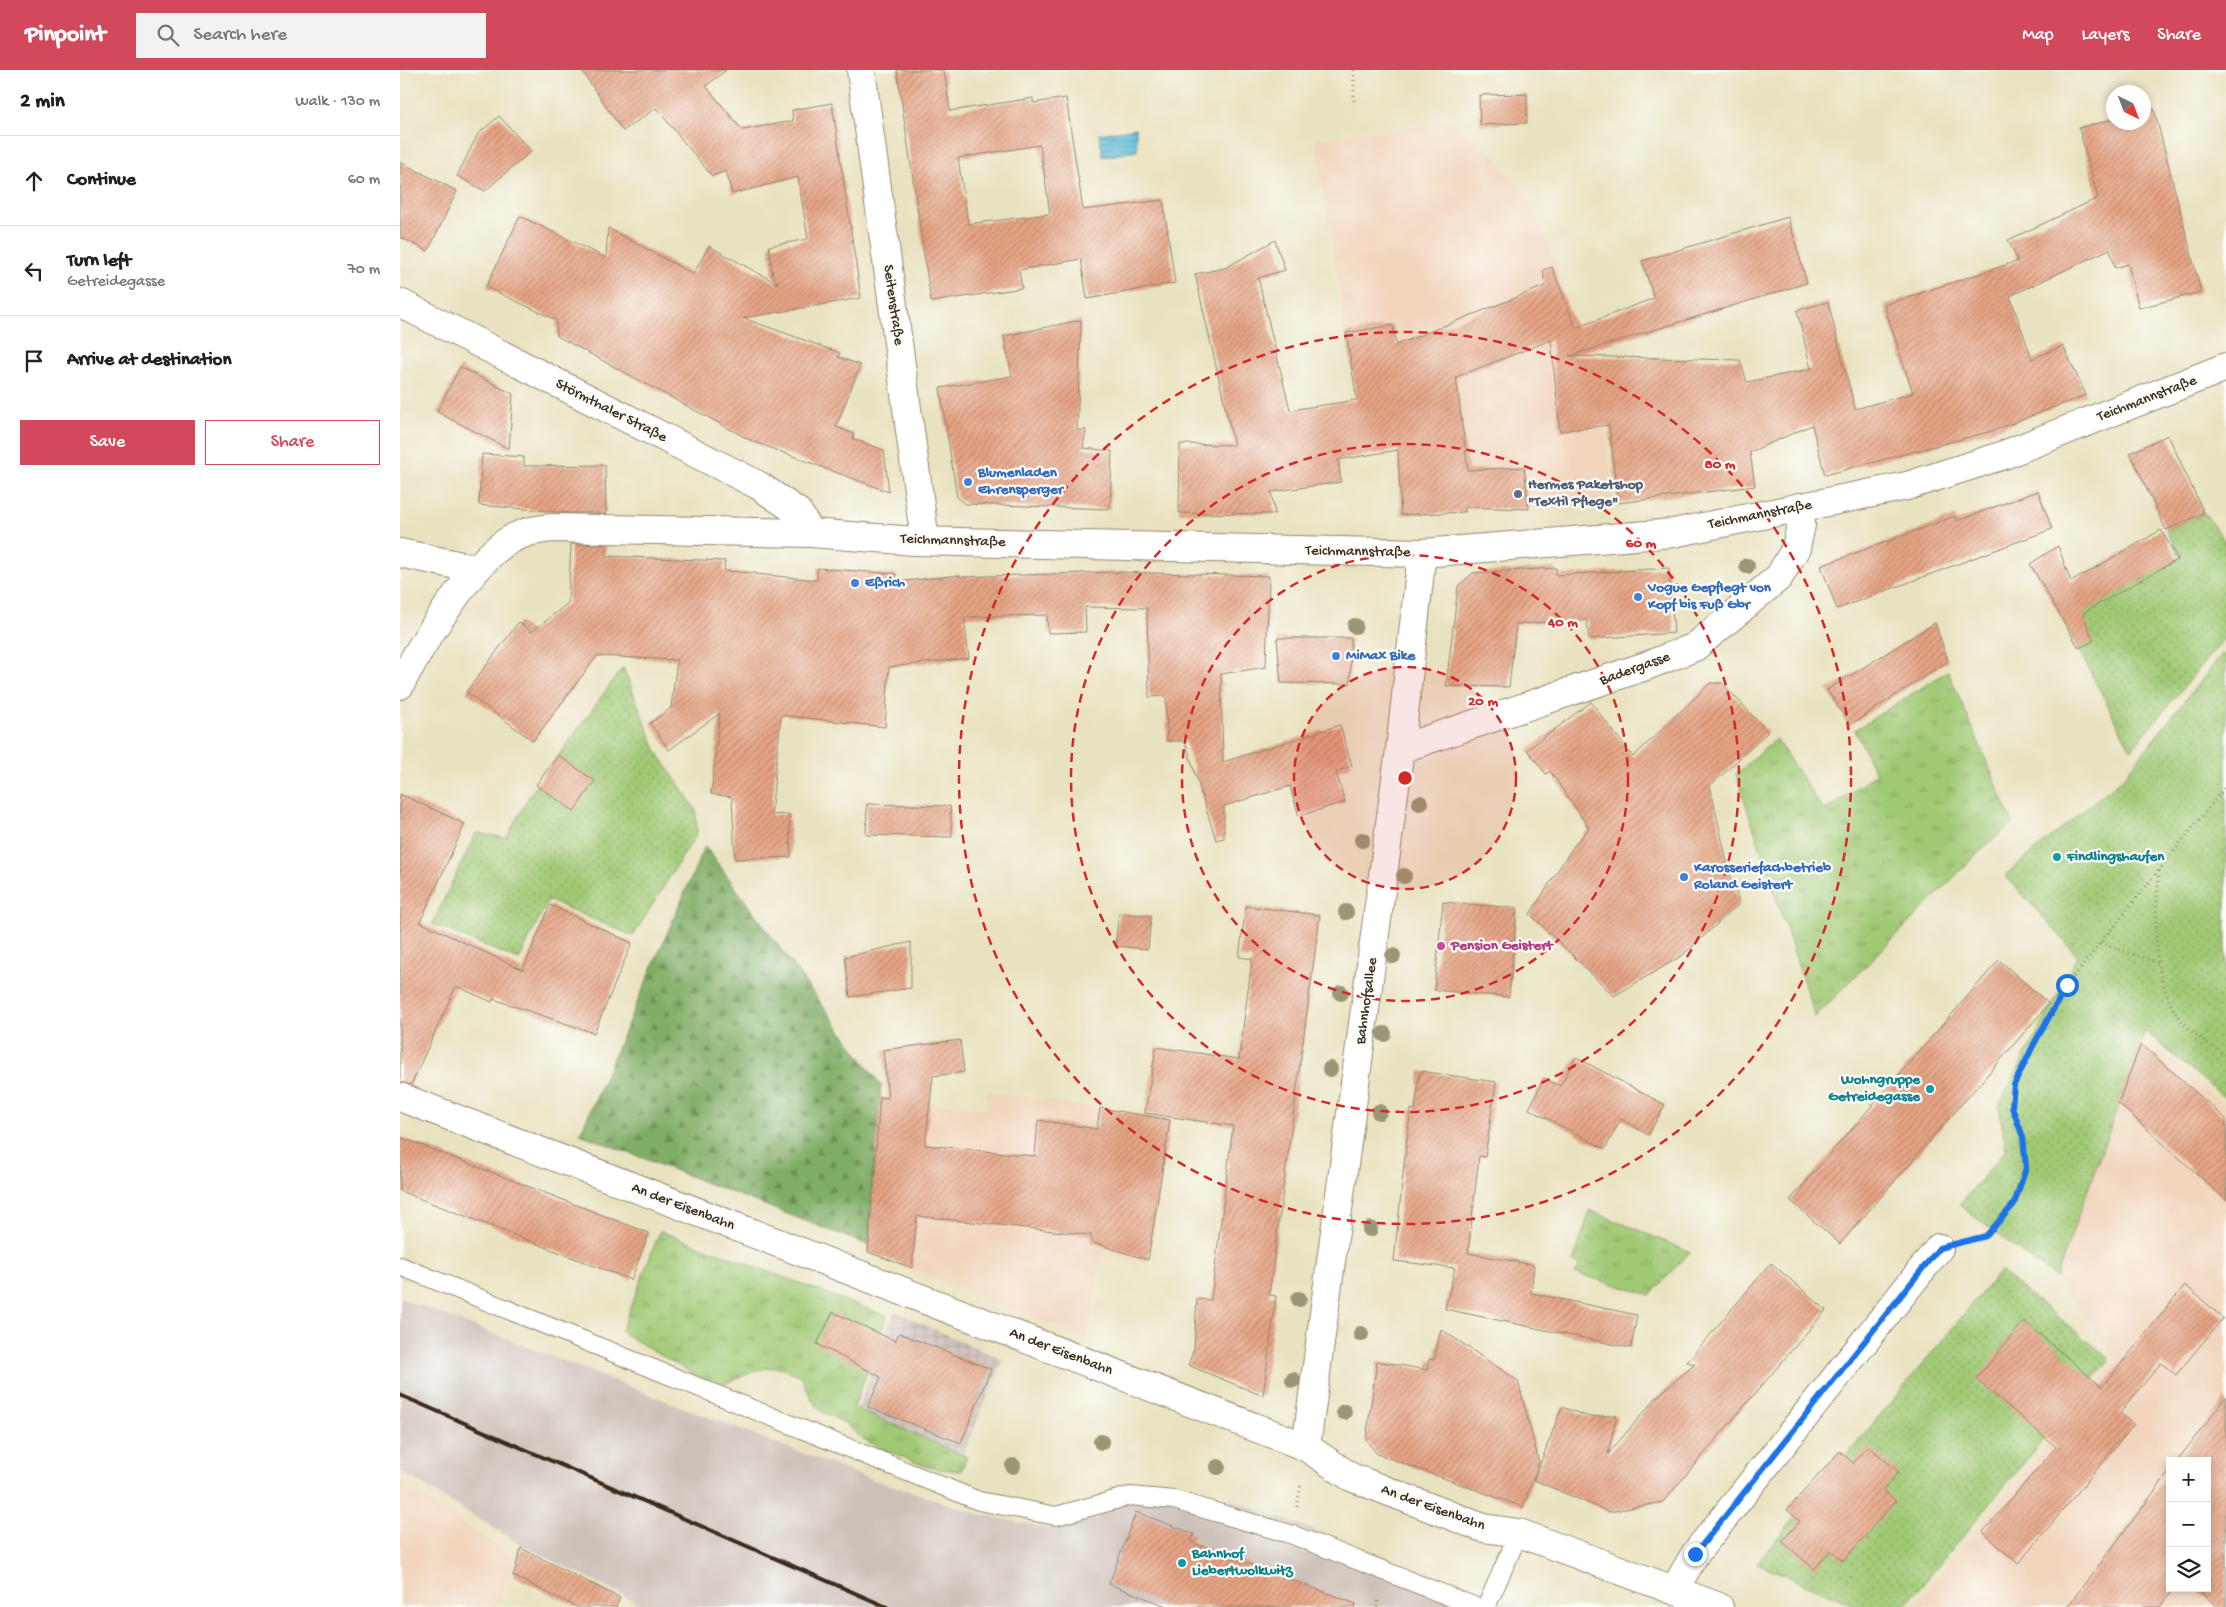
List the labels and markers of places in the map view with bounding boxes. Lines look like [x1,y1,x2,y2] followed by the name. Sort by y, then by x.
[977,464,1065,499] place label: Blumenladen Ehrensperger
[962,476,974,488] marker: Blumenladen Ehrensperger
[1528,476,1644,511] place label: Hermes Paketshop "Textil Pflege"
[1512,488,1524,500] marker: Hermes Paketshop "Textil Pflege"
[865,574,905,592] place label: Eßrich
[849,577,861,589] marker: Eßrich
[1647,579,1772,614] place label: Vogue Gepflegt von Kopf bis Fuß Gbr
[1632,591,1644,603] marker: Vogue Gepflegt von Kopf bis Fuß Gbr
[1346,647,1416,665] place label: MiMax Bike
[1330,650,1342,662] marker: MiMax Bike
[1396,769,1414,787] centre of rings
[2066,848,2165,866] place label: Findlingshaufen
[2051,851,2063,863] marker: Findlingshaufen
[1693,859,1831,894] place label: Karosseriefachbetrieb Roland Geistert
[1678,871,1690,883] marker: Karosseriefachbetrieb Roland Geistert
[1450,937,1555,955] place label: Pension Geistert
[1435,940,1447,952] marker: Pension Geistert
[1828,1071,1921,1106] place label: Wohngruppe Getreidegasse
[1924,1083,1936,1095] marker: Wohngruppe Getreidegasse
[1191,1545,1294,1580] place label: Bahnhof Liebertwolkwitz
[1176,1557,1188,1569] marker: Bahnhof Liebertwolkwitz

